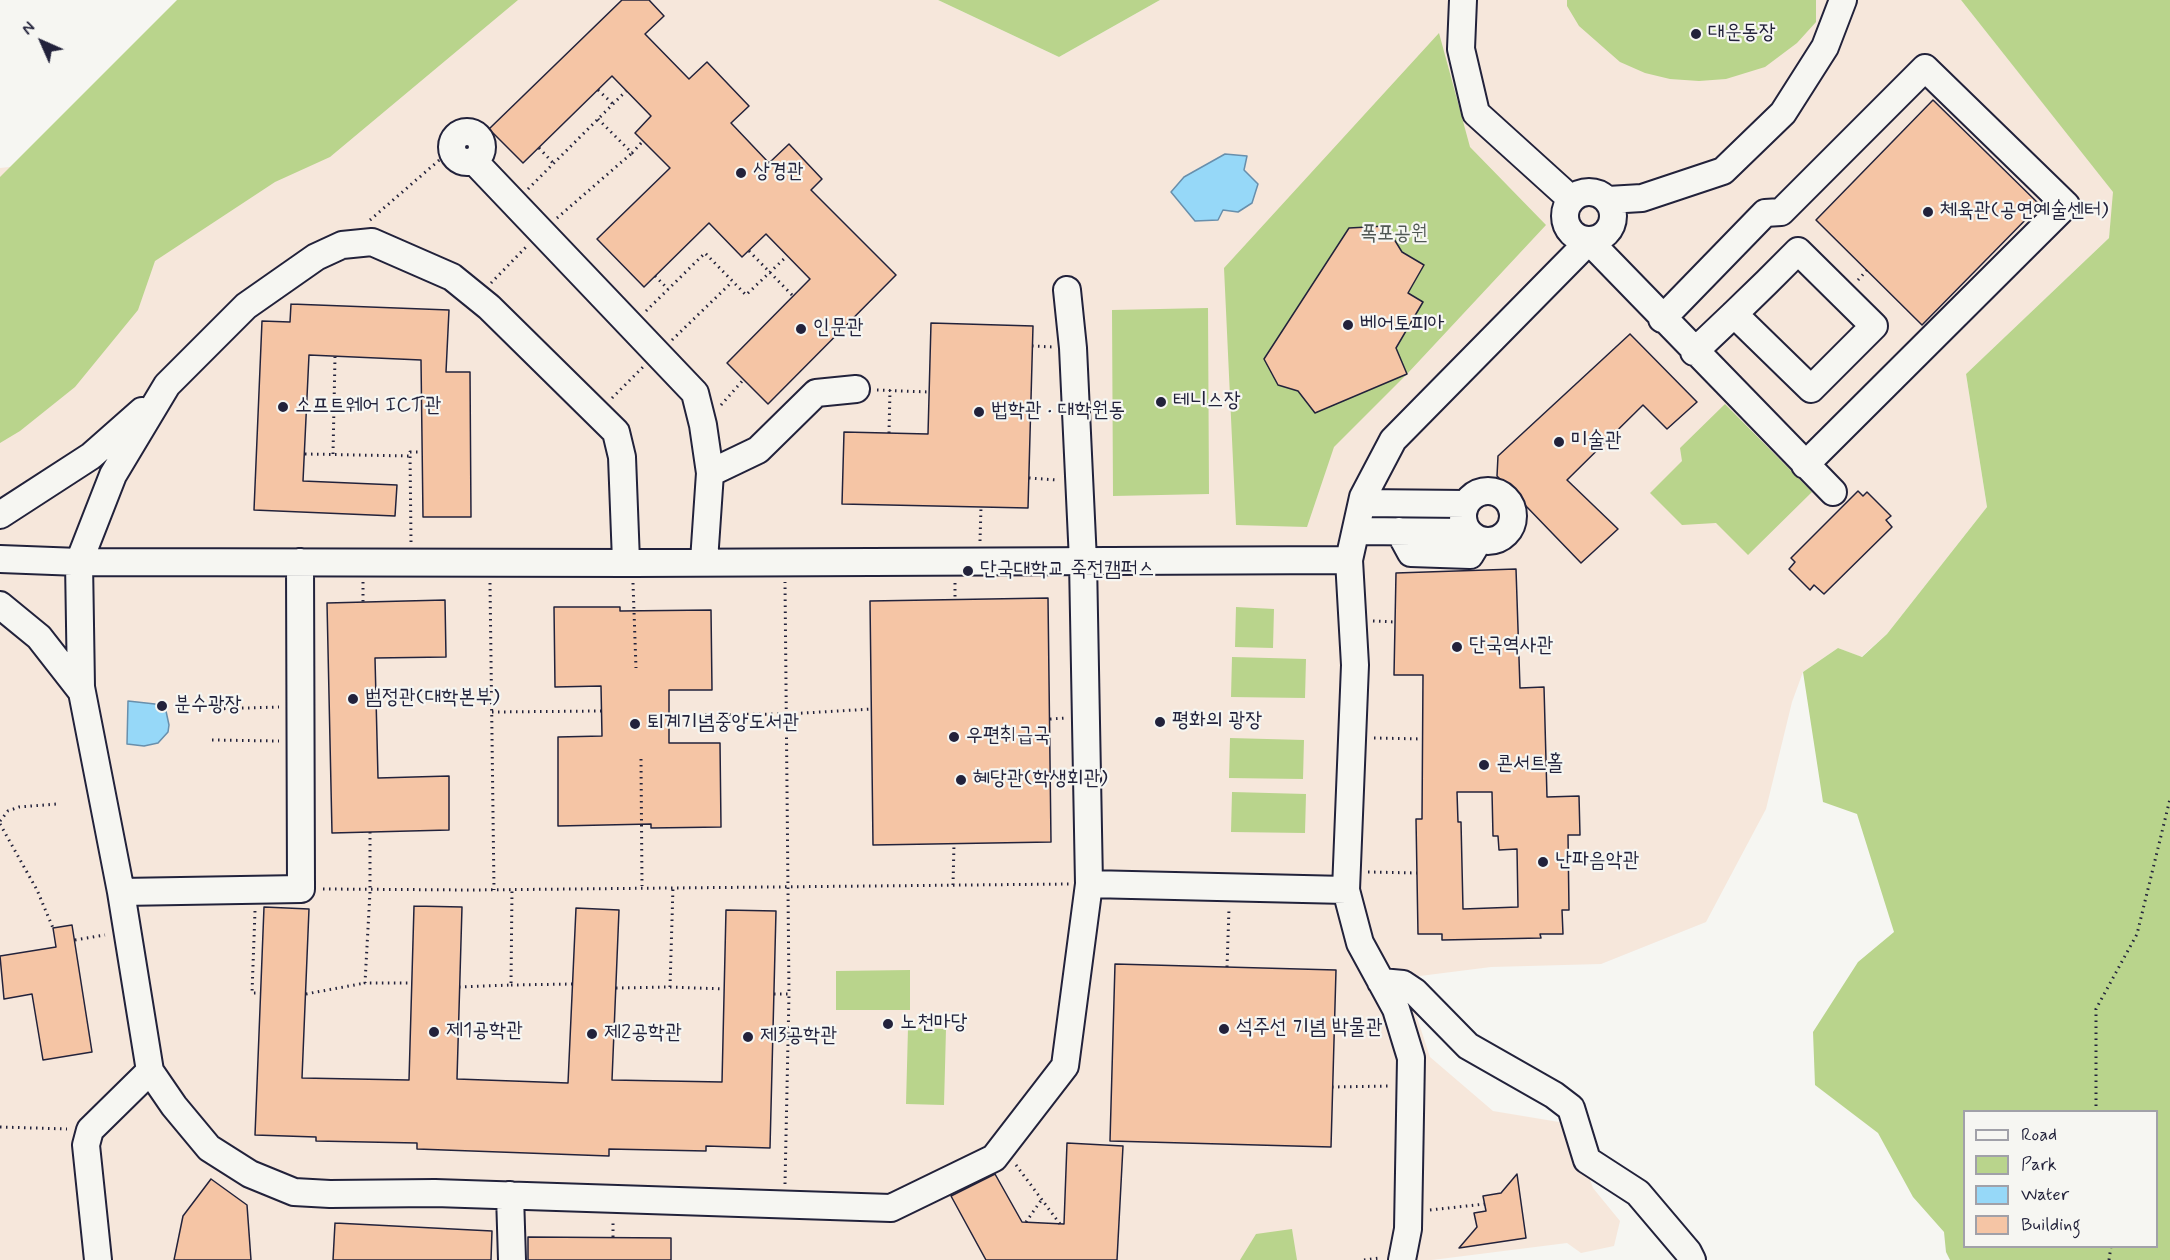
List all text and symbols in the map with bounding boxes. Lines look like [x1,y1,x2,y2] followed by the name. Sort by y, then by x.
[12,12,72,72] north arrow
[18,18,40,40] text: N
[1708,21,1776,47] place label: 대운동장
[1689,27,1703,41] marker: 대운동장
[753,160,804,186] place label: 상경관
[734,166,748,180] marker: 상경관
[1940,199,2109,225] place label: 체육관(공연예술센터)
[1921,205,1935,219] marker: 체육관(공연예술센터)
[1360,222,1428,248] park label: 폭포공원
[1360,312,1444,338] place label: 베어토피아
[813,316,864,342] place label: 인문관
[1341,318,1355,332] marker: 베어토피아
[794,322,808,336] marker: 인문관
[1173,389,1241,415] place label: 테니스장
[295,394,441,420] place label: 소프트웨어 ICT관
[1154,395,1168,409] marker: 테니스장
[991,399,1125,425] place label: 법학관 · 대학원동
[276,400,290,414] marker: 소프트웨어 ICT관
[972,405,986,419] marker: 법학관 · 대학원동
[1571,429,1622,455] place label: 미술관
[1552,435,1566,449] marker: 미술관
[980,558,1155,584] place label: 단국대학교 죽전캠퍼스
[961,564,975,578] marker: 단국대학교 죽전캠퍼스
[1469,634,1553,660] place label: 단국역사관
[1450,640,1464,654] marker: 단국역사관
[365,686,500,712] place label: 범정관(대학본부)
[346,692,360,706] marker: 범정관(대학본부)
[174,693,242,719] place label: 분수광장
[155,699,169,713] marker: 분수광장
[1172,709,1262,735] place label: 평화의 광장
[647,711,799,737] place label: 퇴계기념중앙도서관
[1153,715,1167,729] marker: 평화의 광장
[628,717,642,731] marker: 퇴계기념중앙도서관
[966,724,1050,750] place label: 우편취급국
[947,730,961,744] marker: 우편취급국
[1496,752,1564,778] place label: 콘서트홀
[1477,758,1491,772] marker: 콘서트홀
[973,767,1108,793] place label: 혜당관(학생회관)
[954,773,968,787] marker: 혜당관(학생회관)
[1555,849,1639,875] place label: 난파음악관
[1536,855,1550,869] marker: 난파음악관
[900,1011,968,1037] place label: 노천마당
[1236,1016,1383,1042] place label: 석주선 기념 박물관
[881,1017,895,1031] marker: 노천마당
[446,1019,523,1045] place label: 제1공학관
[604,1021,682,1047] place label: 제2공학관
[1217,1022,1231,1036] marker: 석주선 기념 박물관
[760,1024,837,1050] place label: 제3공학관
[427,1025,441,1039] marker: 제1공학관
[585,1027,599,1041] marker: 제2공학관
[741,1030,755,1044] marker: 제3공학관
[1963,1110,2158,1248] legend
[2021,1123,2057,1147] text: Road
[2021,1153,2057,1177] text: Park
[2021,1183,2069,1207] text: Water
[2021,1213,2081,1237] text: Building

